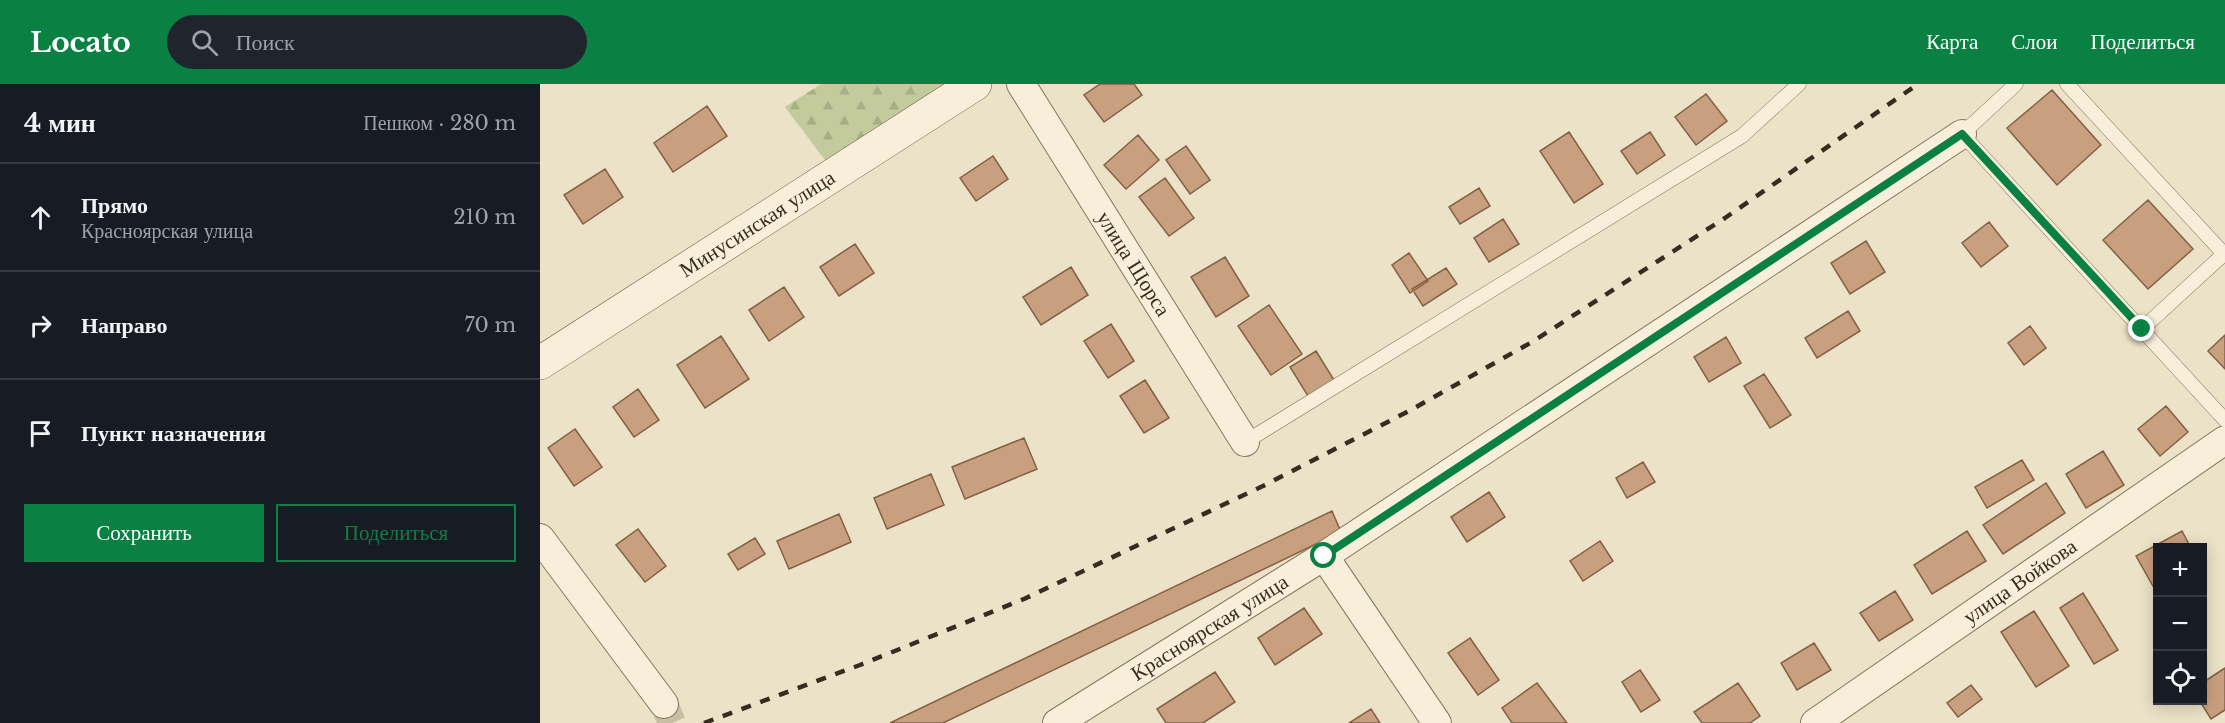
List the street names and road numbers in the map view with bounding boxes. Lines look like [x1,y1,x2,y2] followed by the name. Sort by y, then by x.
[675,164,840,283] street label: Минусинская улица
[1091,206,1176,322] street label: улица Щорса
[1958,533,2082,630] street label: улица Войкова
[1126,568,1294,687] street label: Красноярская улица

